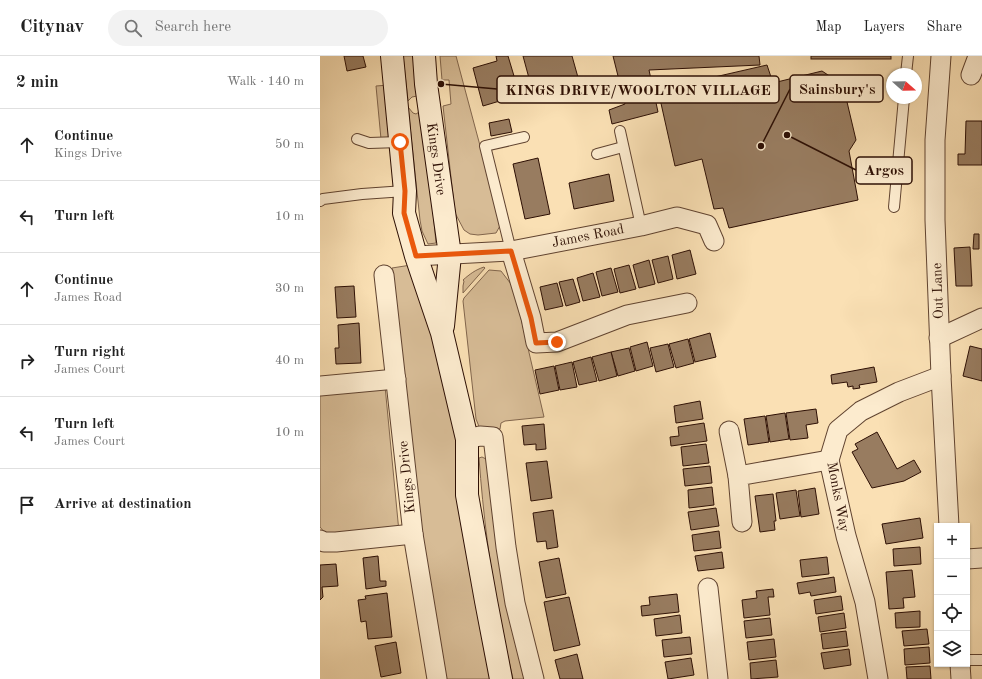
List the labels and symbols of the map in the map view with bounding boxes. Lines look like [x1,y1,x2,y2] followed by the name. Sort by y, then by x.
[886,68,922,104] north arrow
[790,75,883,102] callout: Sainsbury's
[497,76,779,103] callout: KINGS DRIVE/WOOLTON VILLAGE
[799,83,875,98] text: Sainsbury's
[505,84,771,99] text: KINGS DRIVE/WOOLTON VILLAGE
[424,122,448,196] street label: Kings Drive
[391,133,409,151] route start
[856,157,912,184] callout: Argos
[864,164,904,179] text: Argos
[551,222,625,250] street label: James Road
[930,263,946,319] street label: Out Lane
[548,333,566,351] route end
[396,440,418,514] street label: Kings Drive
[824,461,852,534] street label: Monks Way

